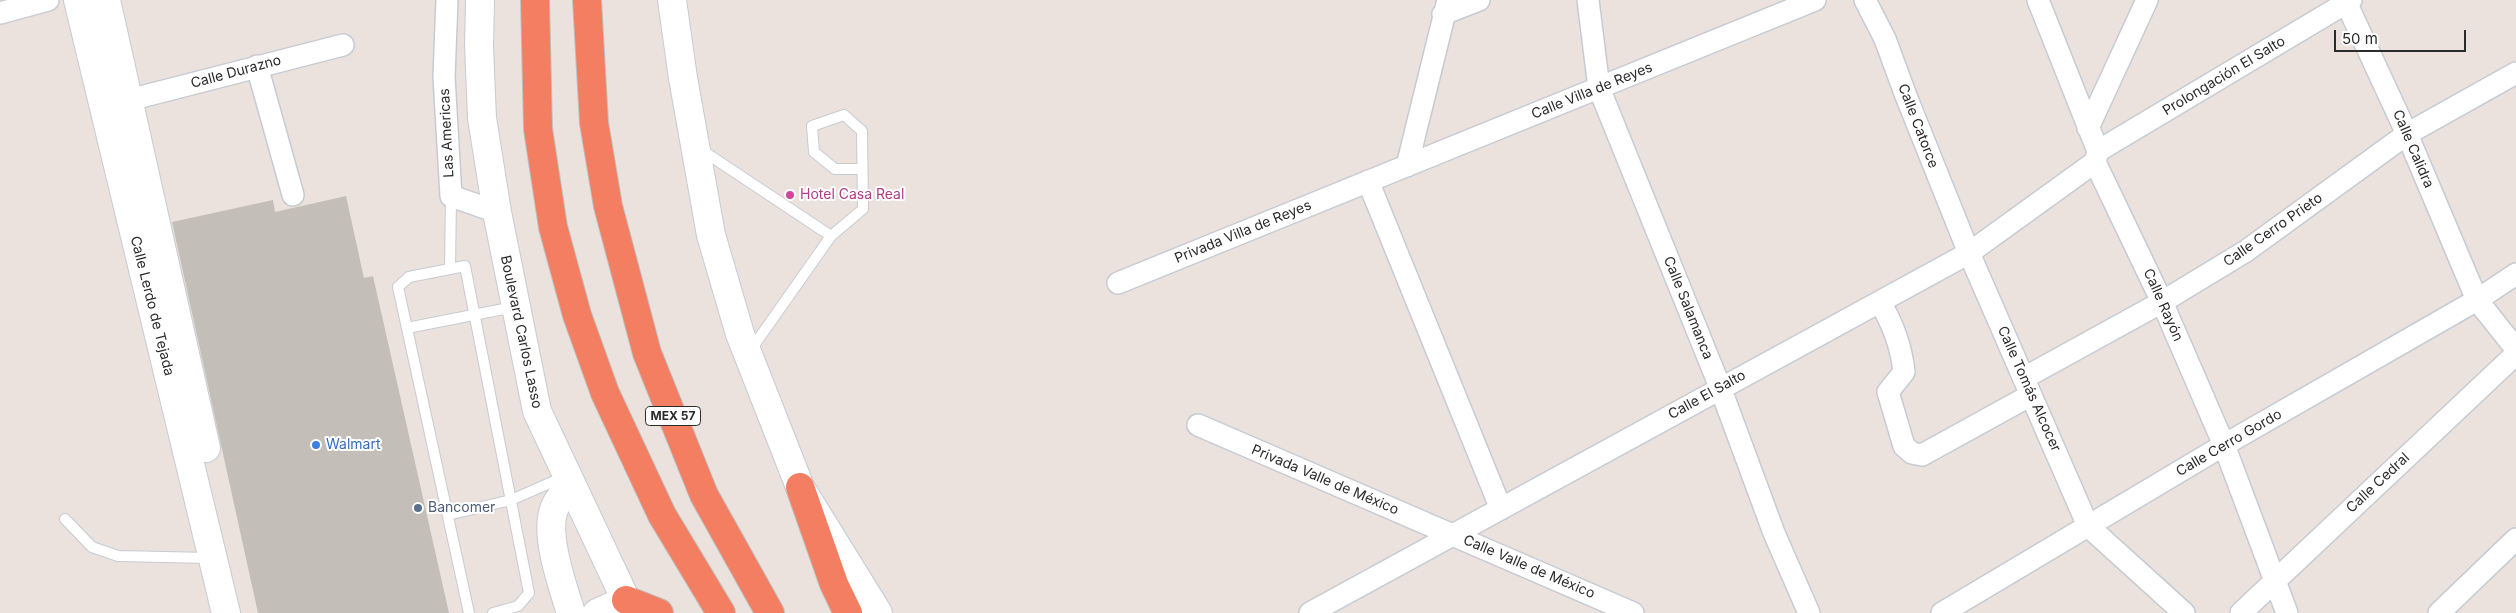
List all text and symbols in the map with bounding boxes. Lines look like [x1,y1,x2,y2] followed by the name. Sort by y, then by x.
[2336,20,2468,52] scale bar
[2342,29,2378,48] text: 50 m
[2160,33,2288,119] street label: Prolongación El Salto
[189,52,283,92] street label: Calle Durazno
[1529,59,1655,123] street label: Calle Villa de Reyes
[1894,81,1942,171] street label: Calle Catorce
[436,88,458,178] street label: Las Americas
[2389,107,2437,191] street label: Calle Calidra
[800,187,904,203] place label: Hotel Casa Real
[784,189,796,201] marker: Hotel Casa Real
[2220,190,2326,270] street label: Calle Cerro Prieto
[1172,197,1314,267] street label: Privada Villa de Reyes
[126,234,178,378] street label: Calle Lerdo de Tejada
[497,254,545,410] street label: Boulevard Carlos Lasso
[1660,254,1716,362] street label: Calle Salamanca
[2139,266,2187,344] street label: Calle Rayón
[1994,324,2064,454] street label: Calle Tomás Alcocer
[1665,367,1749,423] street label: Calle El Salto
[646,406,700,426] road number: MEX 57
[2173,406,2285,480] street label: Calle Cerro Gordo
[326,437,381,453] place label: Walmart
[310,439,322,451] marker: Walmart
[1249,441,1401,519] street label: Privada Valle de México
[2343,449,2413,517] street label: Calle Cedral
[428,500,495,516] place label: Bancomer
[412,502,424,514] marker: Bancomer
[1461,532,1597,602] street label: Calle Valle de México

